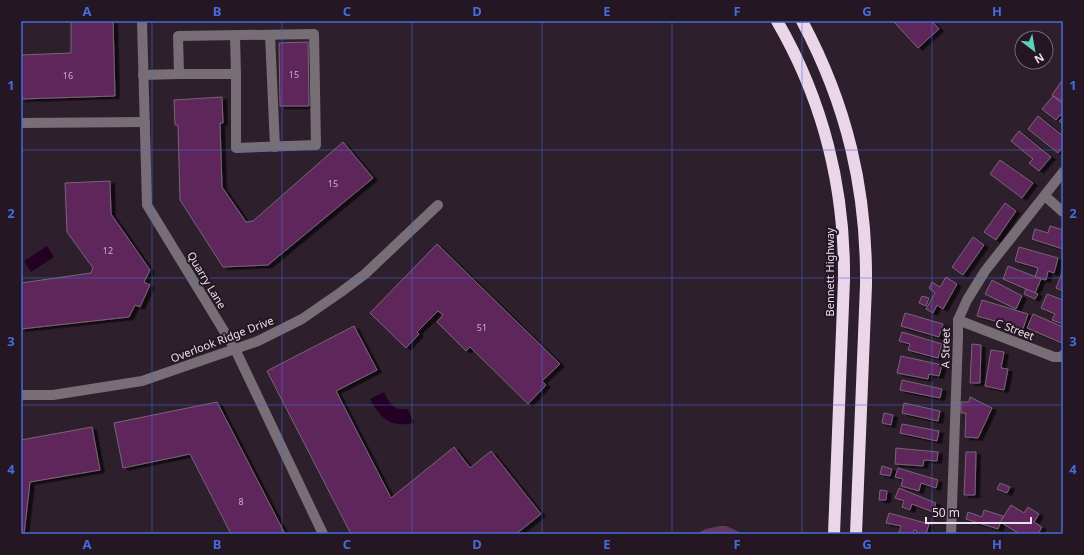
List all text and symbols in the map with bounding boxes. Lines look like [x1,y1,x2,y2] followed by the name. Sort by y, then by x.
[83,2,92,20] text: A
[213,2,221,20] text: B
[343,2,351,20] text: C
[472,2,482,20] text: D
[603,2,611,20] text: E
[733,2,741,20] text: F
[862,2,872,20] text: G
[992,2,1002,20] text: H
[1014,30,1054,70] north arrow
[1032,50,1047,68] text: N
[289,68,299,81] house number: 15
[63,69,73,82] house number: 16
[7,76,15,94] text: 1
[1069,76,1077,94] text: 1
[328,177,338,190] house number: 15
[7,204,15,222] text: 2
[1069,204,1077,222] text: 2
[822,227,837,316] street label: Bennett Highway
[103,244,113,257] house number: 12
[184,249,230,311] street label: Quarry Lane
[168,312,276,366] street label: Overlook Ridge Drive
[993,315,1037,343] street label: C Street
[477,321,487,334] house number: 51
[937,328,953,368] street label: A Street
[7,332,15,350] text: 3
[1069,332,1077,350] text: 3
[7,460,15,478] text: 4
[1069,460,1077,478] text: 4
[238,495,244,508] house number: 8
[926,499,1031,525] scale bar
[932,504,960,521] text: 50 m
[83,535,92,553] text: A
[213,535,221,553] text: B
[343,535,351,553] text: C
[472,535,482,553] text: D
[603,535,611,553] text: E
[733,535,741,553] text: F
[862,535,872,553] text: G
[992,535,1002,553] text: H

